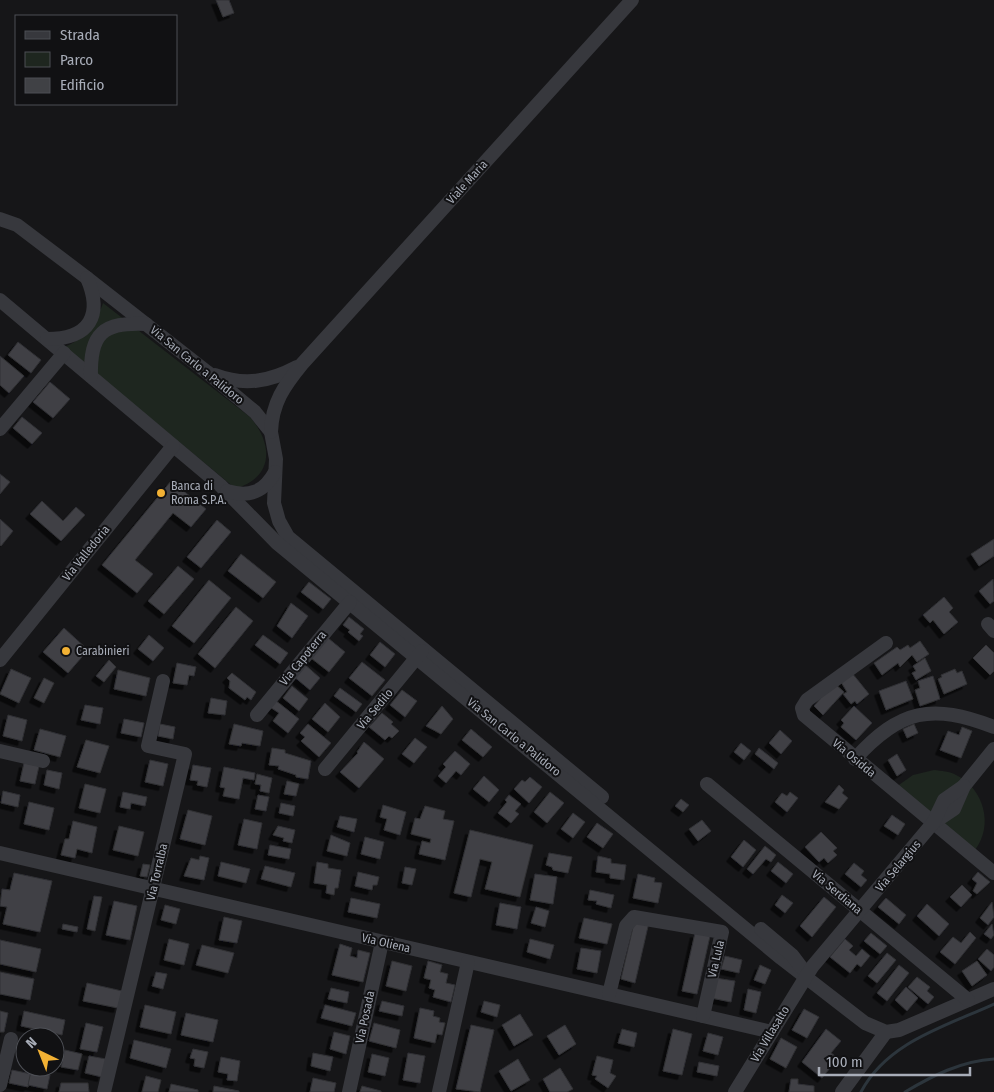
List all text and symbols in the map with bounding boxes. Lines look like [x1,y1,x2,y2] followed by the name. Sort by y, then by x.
[15,15,178,105] legend
[60,26,100,44] text: Strada
[60,51,93,69] text: Parco
[60,76,105,94] text: Edificio
[444,157,490,207] street label: Viale Maria
[147,323,247,407] street label: Via San Carlo a Palidoro
[171,479,227,507] place label: Banca di Roma S.P.A.
[155,487,167,499] marker: Banca di Roma S.P.A.
[59,522,113,584] street label: Via Valledoria
[277,628,329,688] street label: Via Capoterra
[76,644,129,658] place label: Carabinieri
[60,645,72,657] marker: Carabinieri
[354,686,396,732] street label: Via Sedilo
[464,695,564,779] street label: Via San Carlo a Palidoro
[829,736,879,780] street label: Via Osidda
[872,837,924,895] street label: Via Selargius
[144,842,170,902] street label: Via Torralba
[809,867,865,917] street label: Via Serdiana
[360,931,412,955] street label: Via Oliena
[705,939,727,979] street label: Via Lula
[353,989,377,1045] street label: Via Posada
[748,1003,792,1065] street label: Via Villasalto
[15,1027,65,1077] north arrow
[23,1034,40,1052] text: N
[819,1044,970,1076] scale bar
[826,1053,863,1071] text: 100 m

